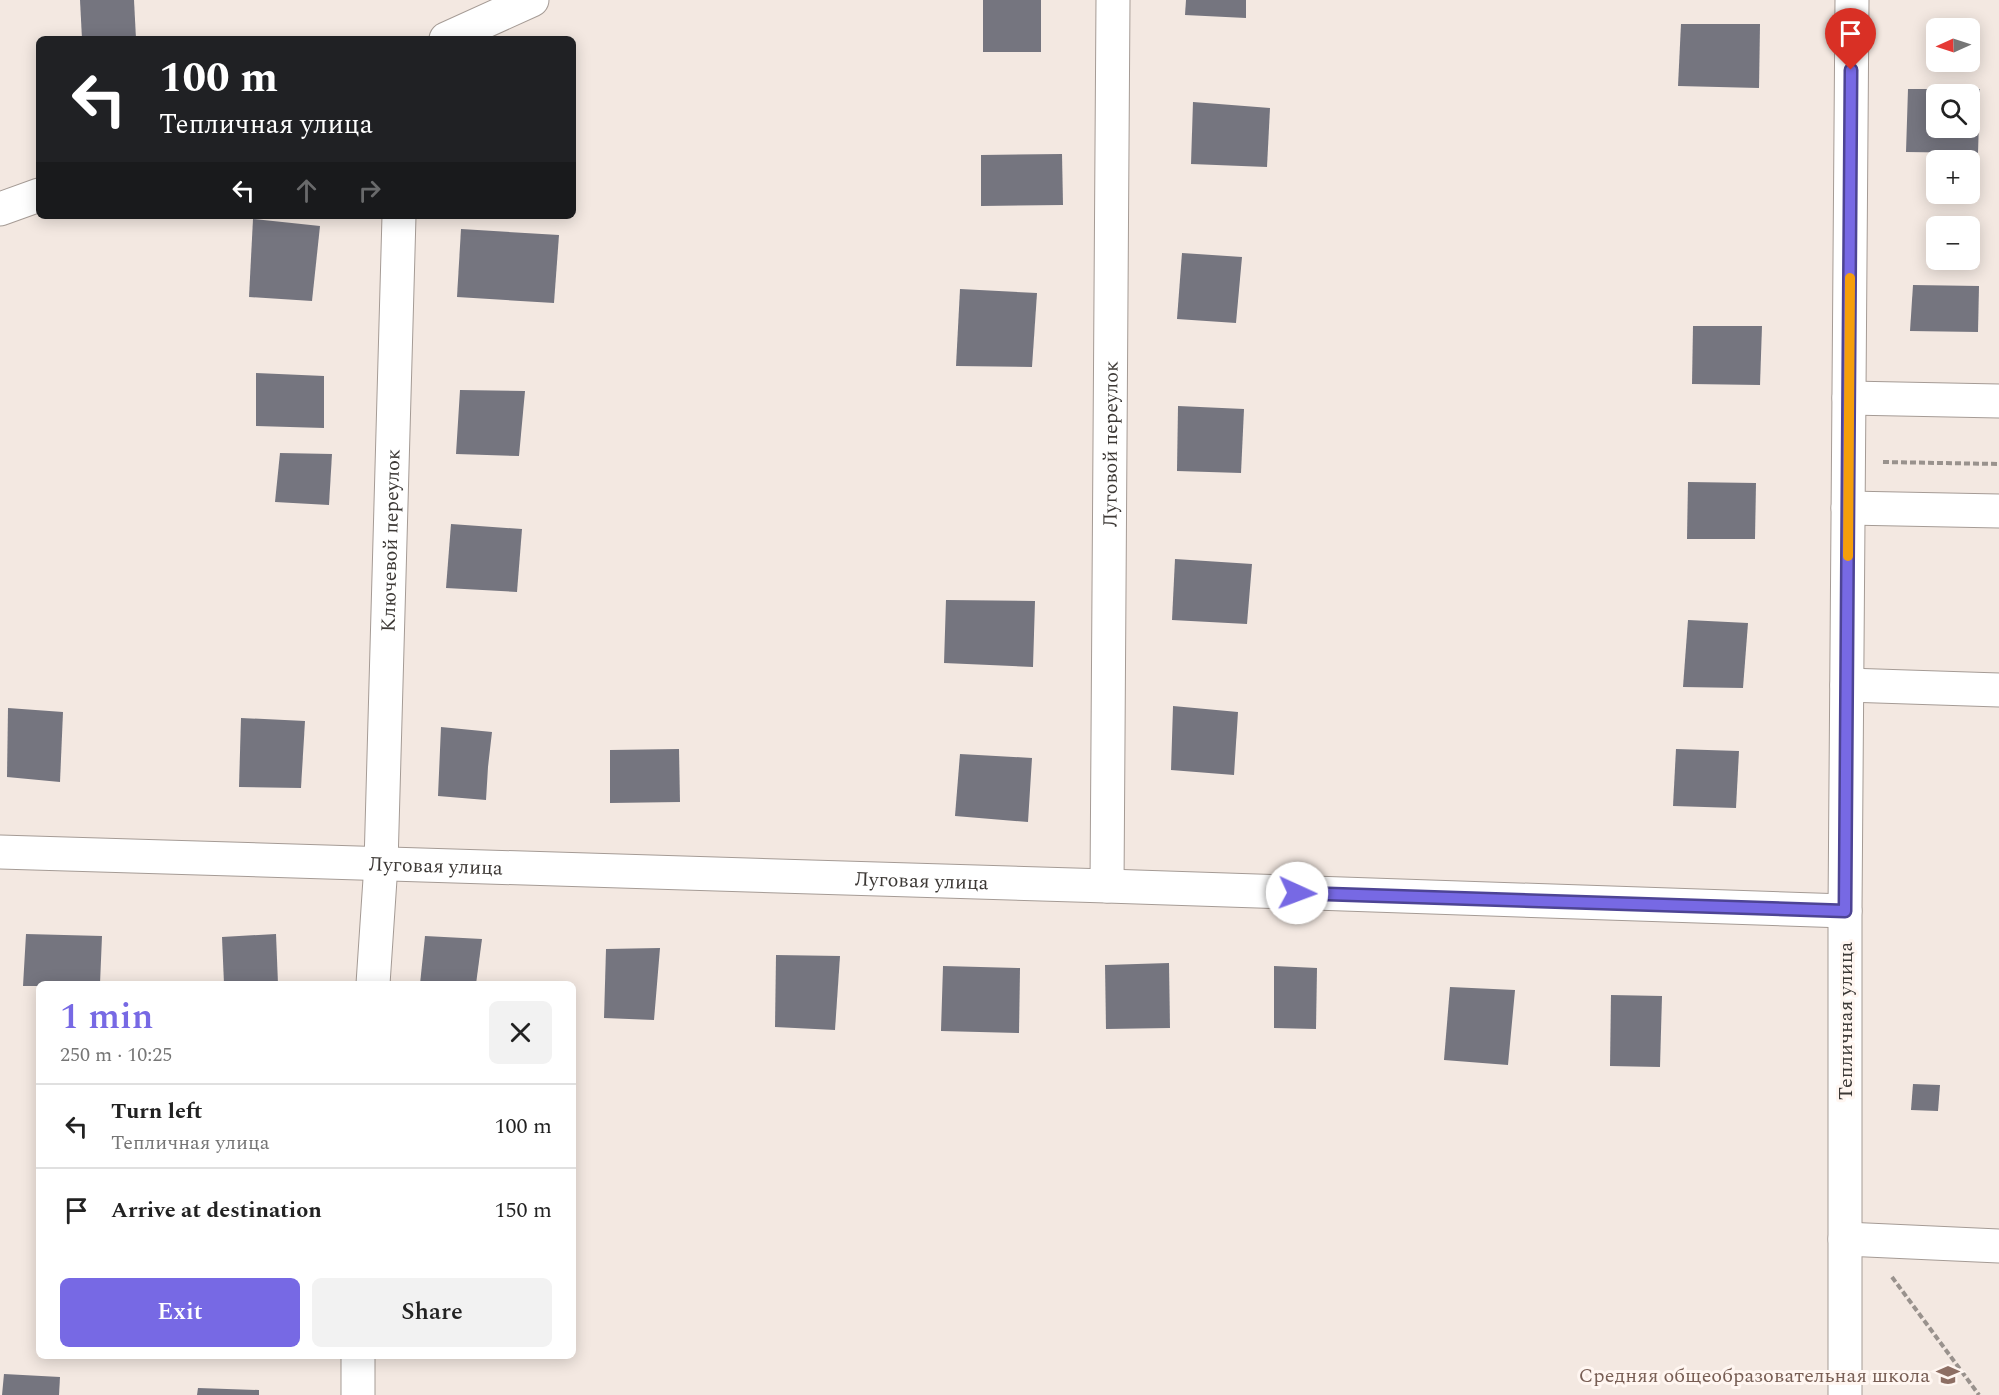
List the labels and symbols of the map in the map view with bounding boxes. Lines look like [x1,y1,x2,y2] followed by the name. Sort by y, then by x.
[1825,8,1876,70] pin
[1926,18,1980,72] north arrow
[1095,361,1127,527] street label: Луговой переулок
[373,448,409,632] street label: Ключевой переулок
[368,849,503,883] street label: Луговая улица
[1265,861,1329,925] position arrow
[854,864,989,898] street label: Луговая улица
[1831,942,1861,1100] street label: Тепличная улица
[1579,1361,1930,1391] place label: Средняя общеобразовательная школа
[1935,1362,1961,1388] school or university icon: Средняя общеобразовательная школа

